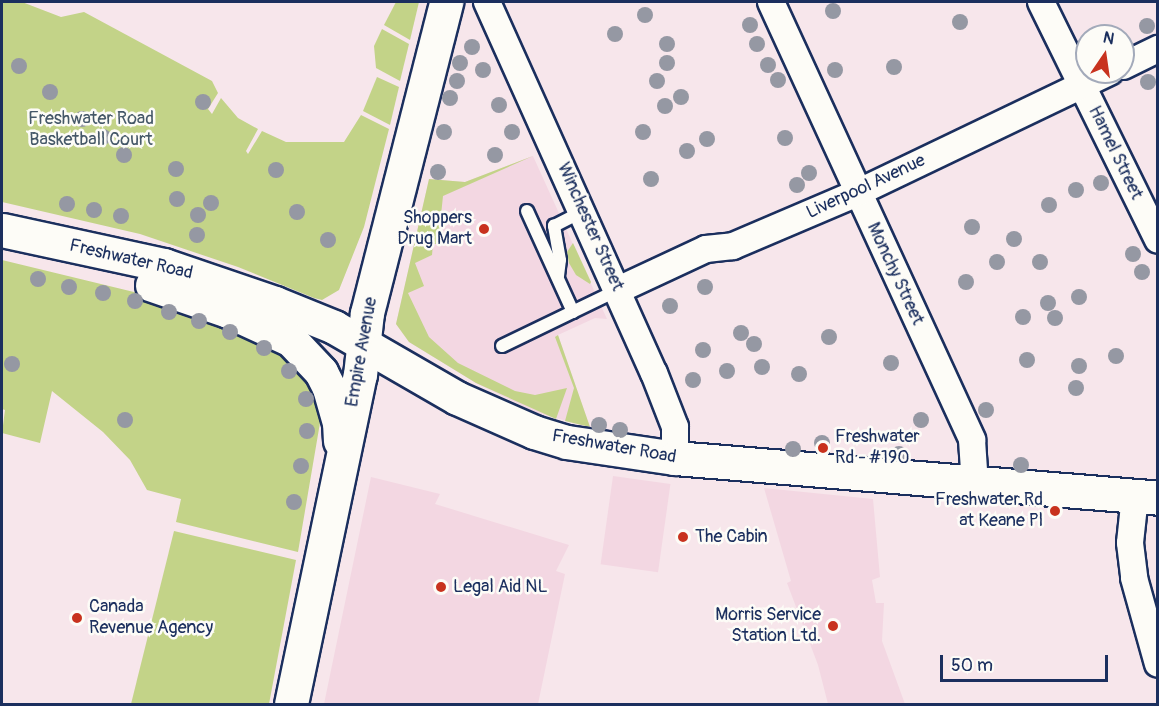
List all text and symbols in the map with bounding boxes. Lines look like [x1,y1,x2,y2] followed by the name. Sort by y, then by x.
[1075,24,1135,84] north arrow
[1101,27,1116,49] text: N
[1083,103,1147,203] street label: Hamel Street
[28,109,154,152] park label: Freshwater Road Basketball Court
[803,150,929,224] street label: Liverpool Avenue
[552,159,628,295] street label: Winchester Street
[397,208,472,250] place label: Shoppers Drug Mart
[862,219,928,329] street label: Monchy Street
[477,222,491,236] marker: Shoppers Drug Mart
[67,235,195,285] street label: Freshwater Road
[342,295,382,409] street label: Empire Avenue
[550,425,678,469] street label: Freshwater Road
[835,427,920,470] place label: Freshwater Rd - #190
[816,441,830,455] marker: Freshwater Rd - #190
[935,490,1043,532] place label: Freshwater Rd at Keane Pl
[1048,504,1062,518] marker: Freshwater Rd at Keane Pl
[695,526,768,548] place label: The Cabin
[676,530,690,544] marker: The Cabin
[453,576,548,598] place label: Legal Aid NL
[434,580,448,594] marker: Legal Aid NL
[89,597,213,640] place label: Canada Revenue Agency
[715,605,821,648] place label: Morris Service Station Ltd.
[70,611,84,625] marker: Canada Revenue Agency
[826,619,840,633] marker: Morris Service Station Ltd.
[943,643,1111,681] scale bar
[951,654,993,677] text: 50 m

